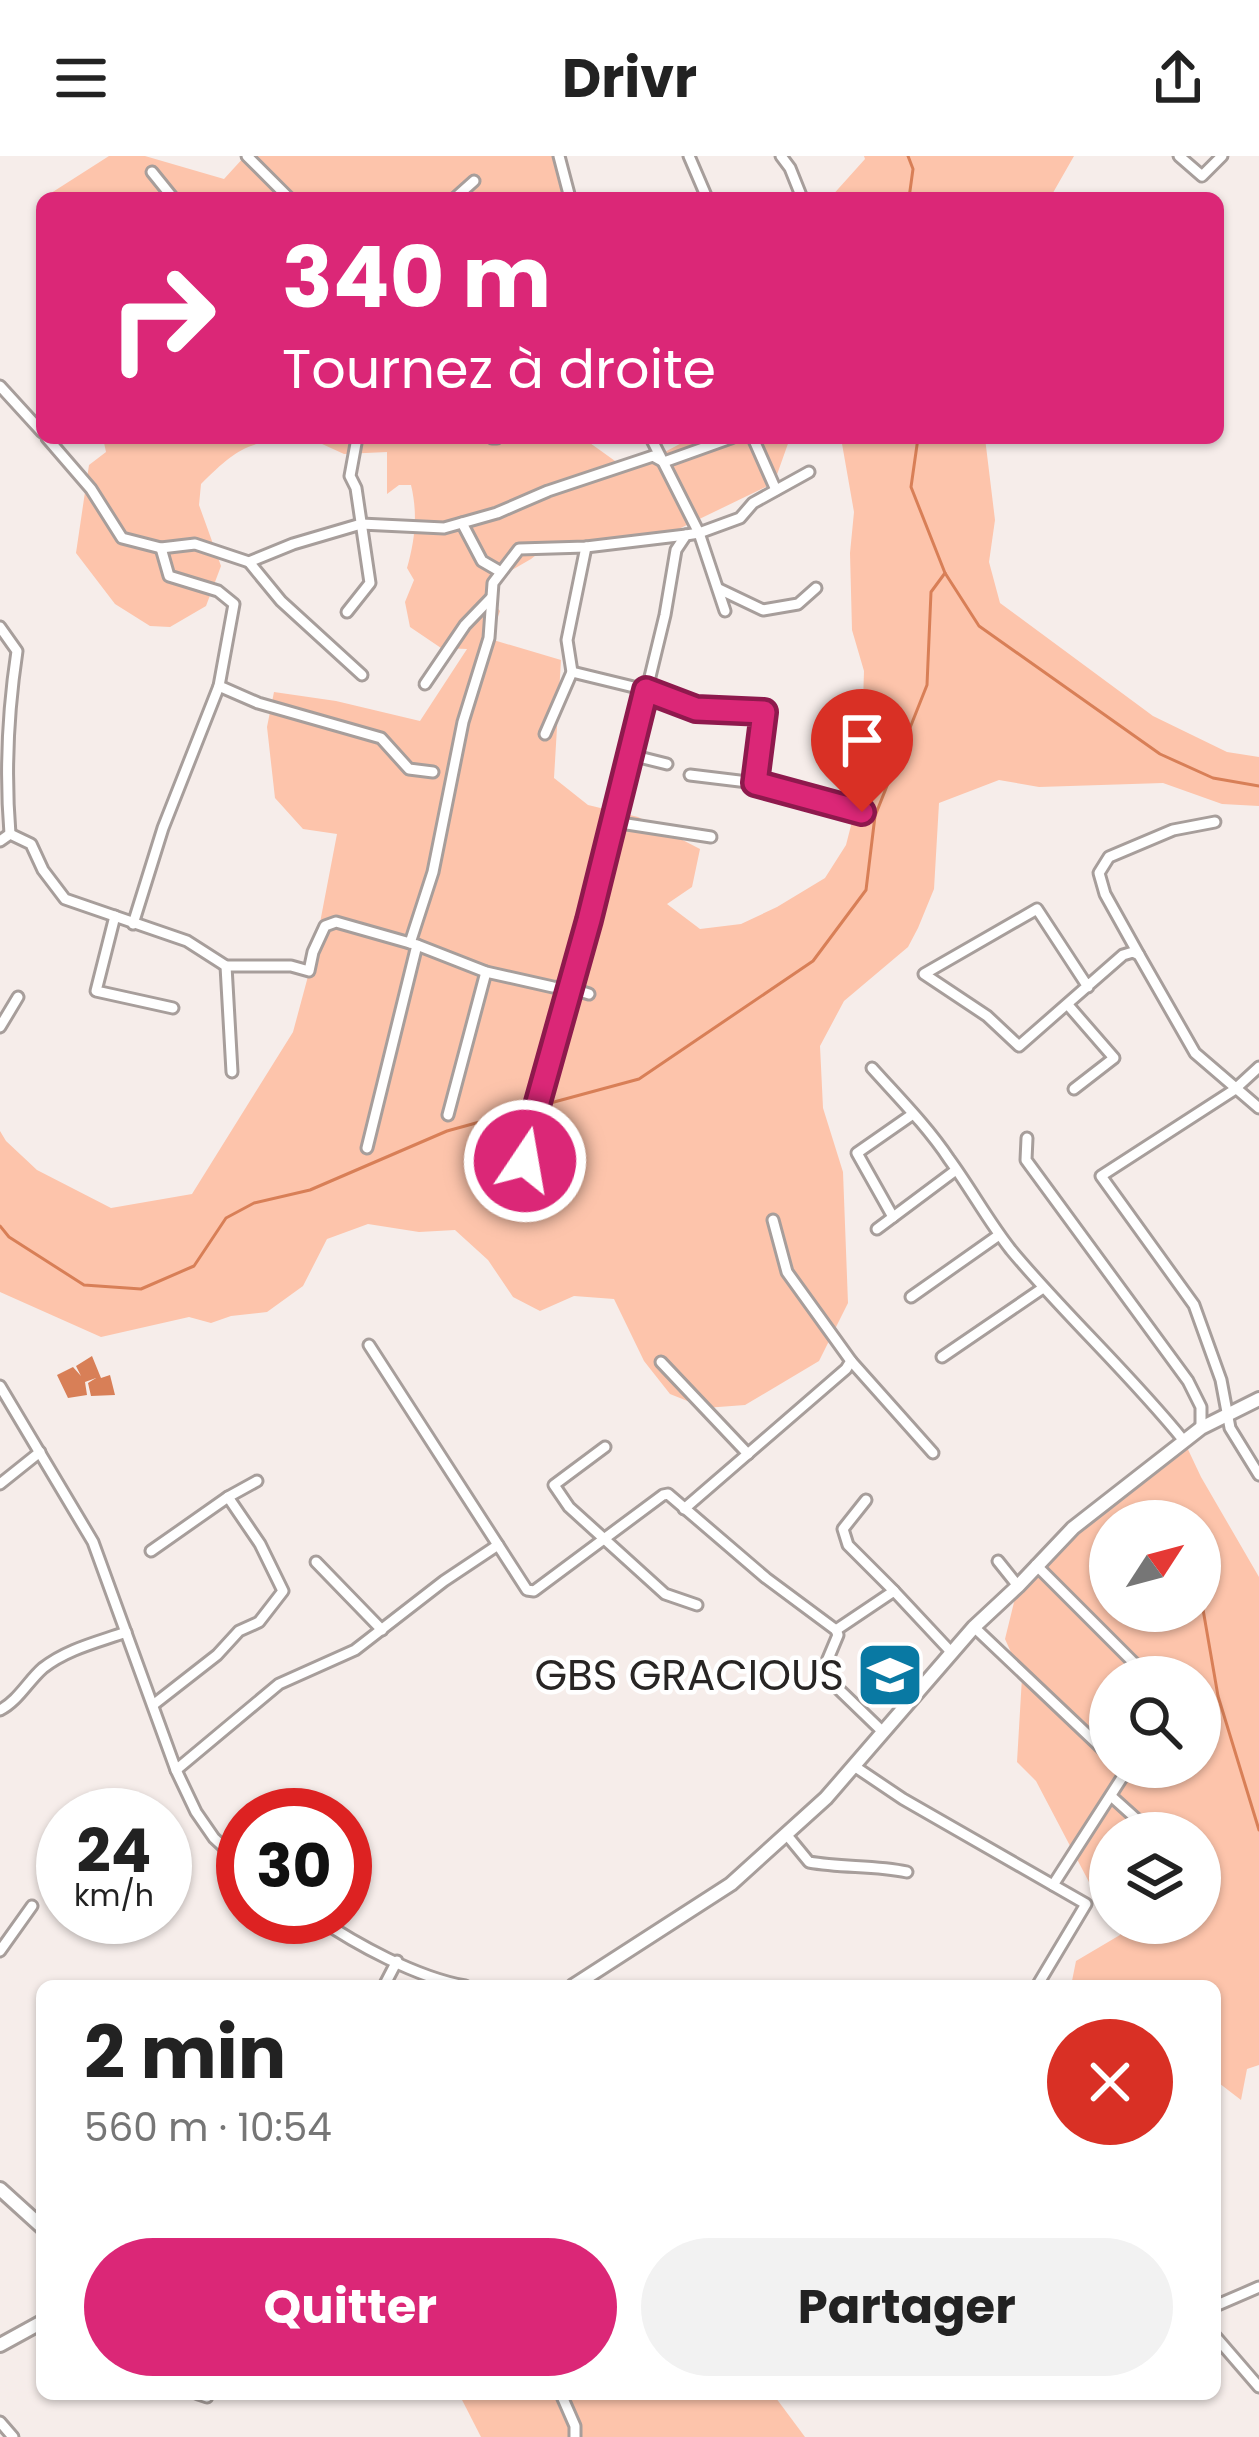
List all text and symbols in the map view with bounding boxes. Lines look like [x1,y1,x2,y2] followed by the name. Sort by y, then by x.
[562,40,697,116] text: Drivr
[48,45,114,111] icon: menu
[1145,45,1211,111] icon: share
[282,219,551,336] text: 340 m
[84,240,240,396] icon: right
[282,331,716,407] text: Tournez à droite
[811,689,913,812] pin
[829,707,895,773] icon: arrive
[462,1098,588,1224] position arrow
[1089,1500,1221,1632] north arrow
[1089,1500,1221,1944] map controls
[855,1640,925,1710] school or university icon: GBS GRACIOUS
[534,1646,844,1705] place label: GBS GRACIOUS
[1089,1656,1221,1788] button: search
[216,1788,372,1944] speed limit sign: 30
[77,1809,151,1893] text: 24
[1089,1812,1221,1944] button: layers
[74,1874,154,1917] text: km/h
[84,2002,286,2103] text: 2 min
[1047,2019,1173,2145] button: close
[84,2100,332,2155] text: 560 m · 10:54
[84,2238,617,2376] button: Quitter
[641,2238,1173,2376] button: Partager

